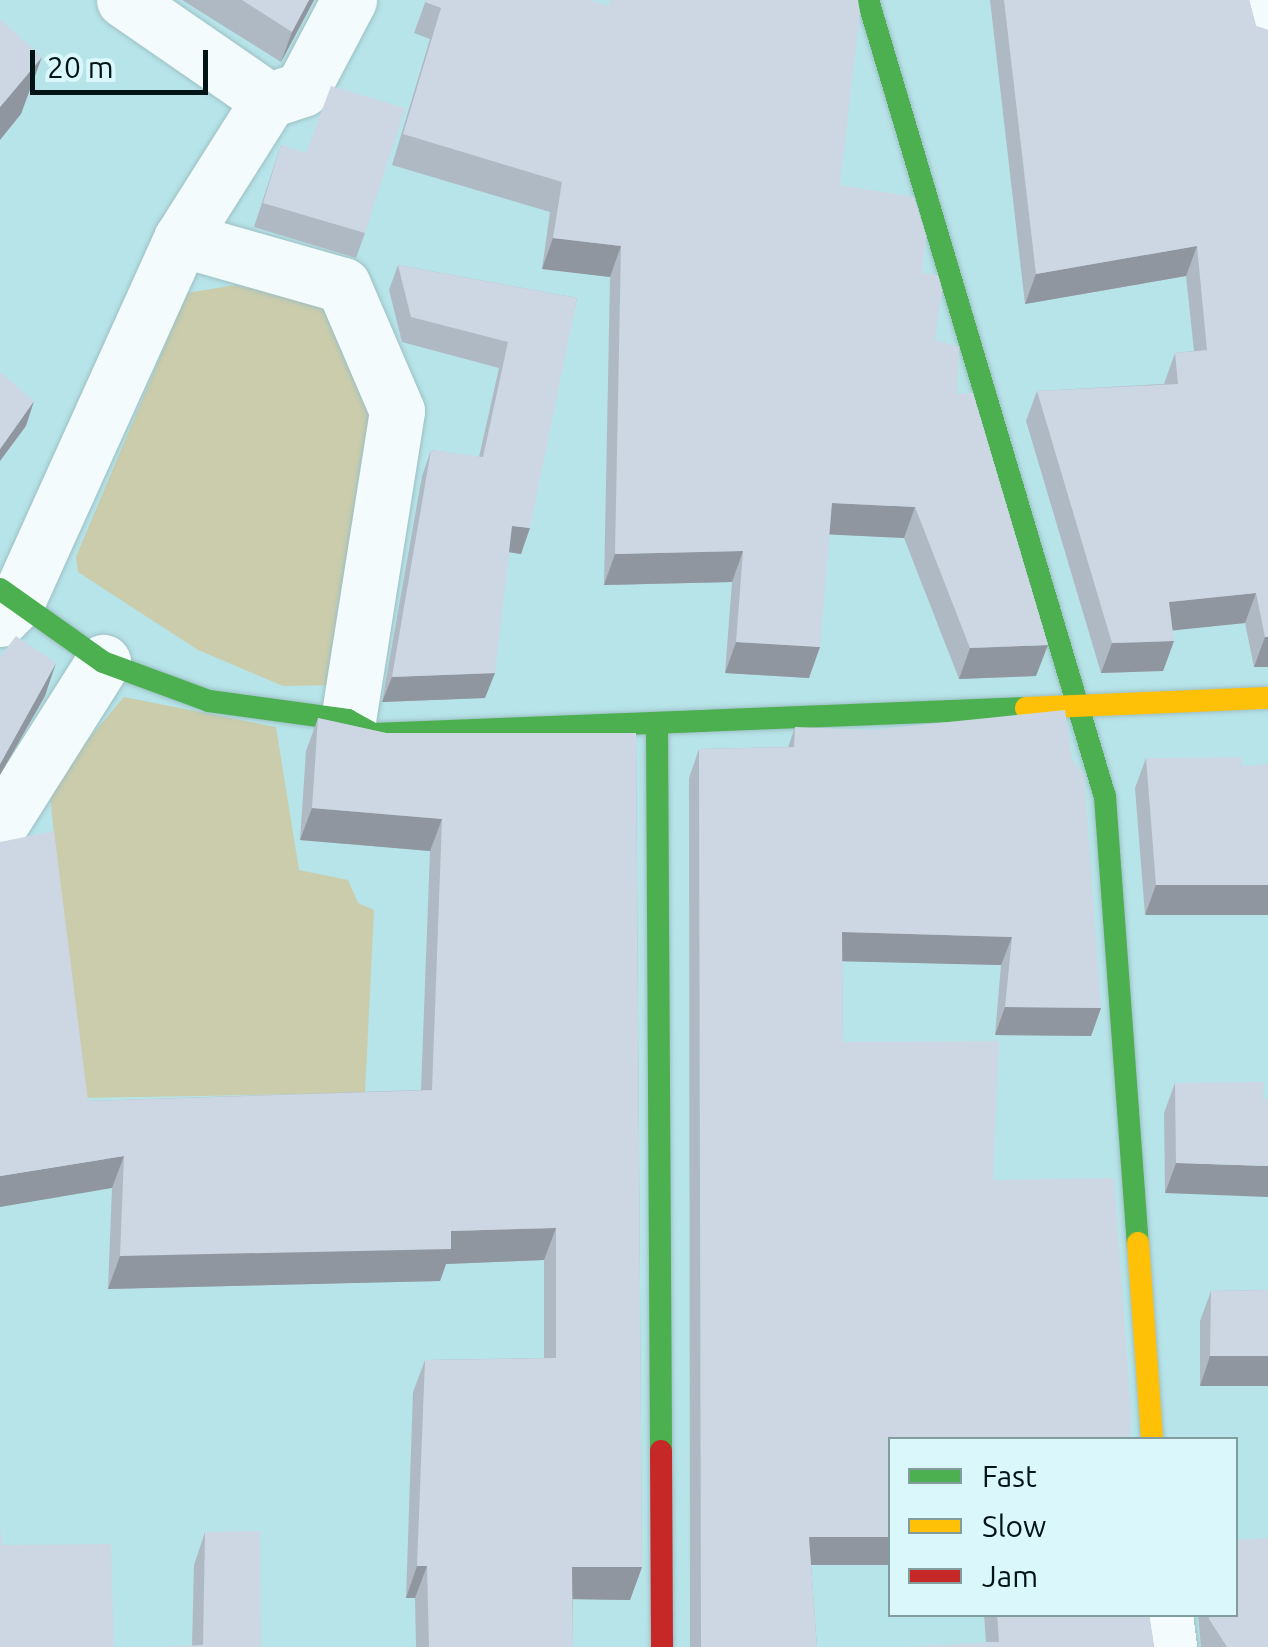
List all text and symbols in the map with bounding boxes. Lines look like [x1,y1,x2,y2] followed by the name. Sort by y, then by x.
[35,30,212,92] scale bar
[47,50,114,84] text: 20 m
[888,1437,1238,1617] legend
[982,1459,1037,1493] text: Fast
[982,1509,1046,1543] text: Slow
[982,1559,1038,1593] text: Jam

